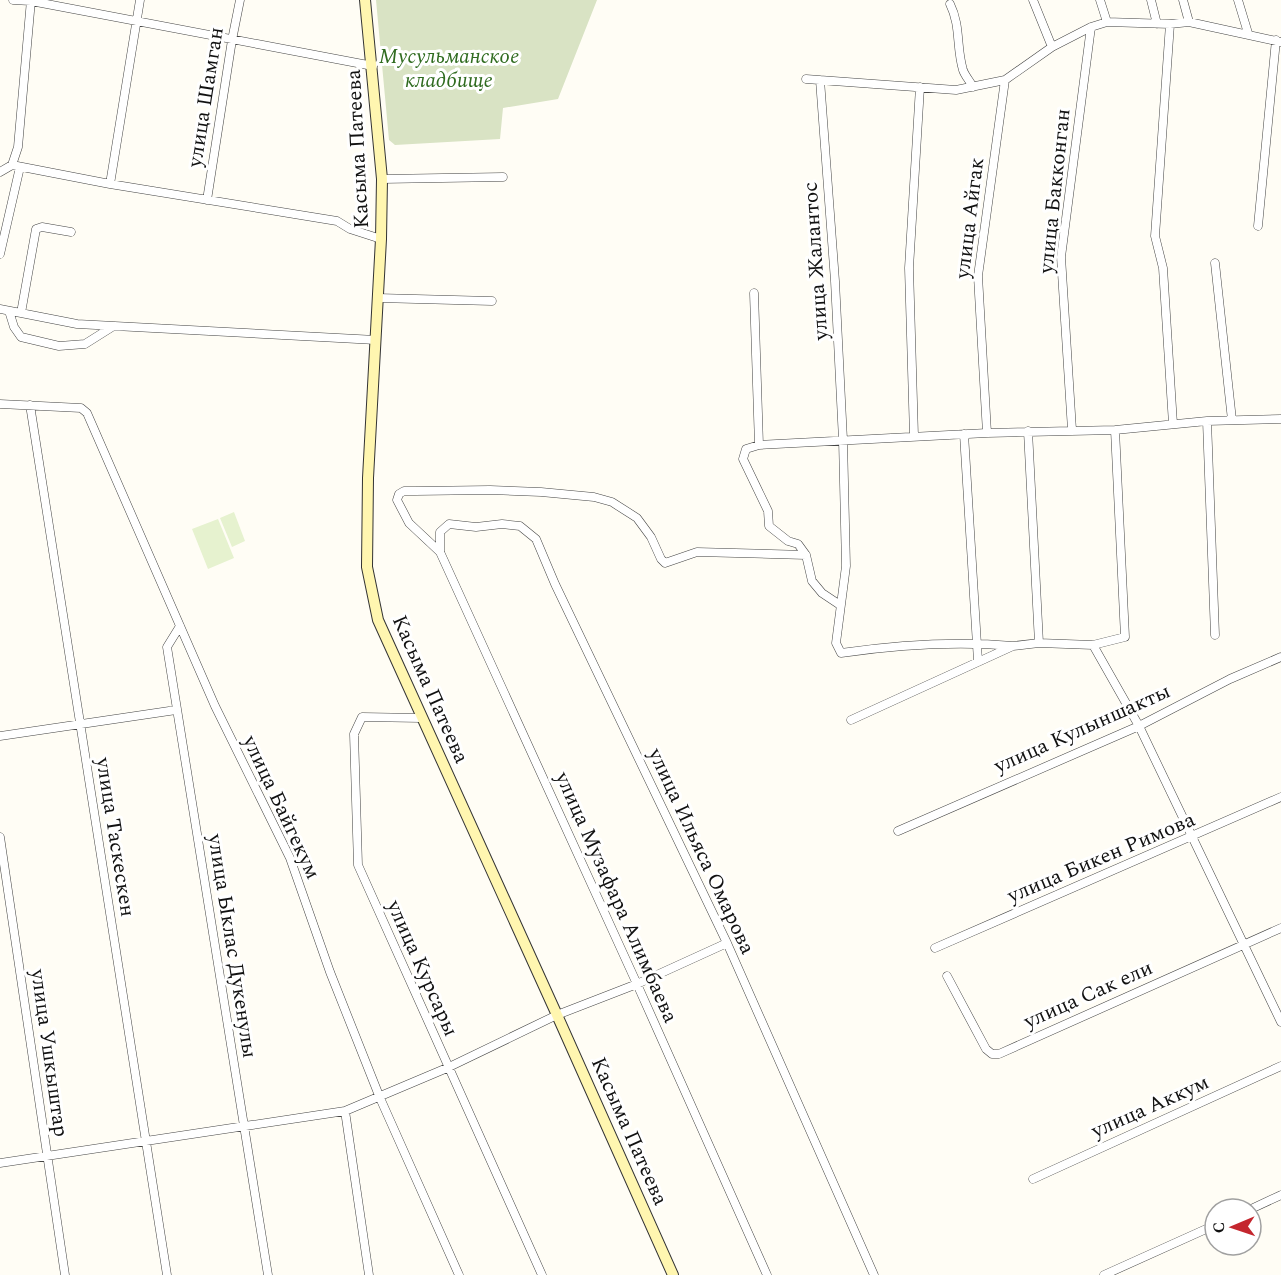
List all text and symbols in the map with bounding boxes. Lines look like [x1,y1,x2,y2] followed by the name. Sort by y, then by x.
[179,25,233,171] street label: улица Шамган
[379,41,519,97] park label: Мусульманское кладбище
[338,68,378,229] street label: Касыма Патеева
[1030,107,1080,276] street label: улица Бакконган
[947,155,993,282] street label: улица Айгак
[795,181,838,342] street label: улица Жалантос
[383,610,477,769] street label: Касыма Патеева
[988,676,1176,783] street label: улица Кулыншакты
[233,729,328,885] street label: улица Байгекум
[639,742,763,961] street label: улица Ильяса Омарова
[86,754,143,919] street label: улица Таскескен
[546,766,686,1029] street label: улица Музафара Алимбаева
[1002,804,1201,912] street label: улица Бикен Римова
[198,831,266,1060] street label: улица Ыклас Дукенулы
[377,894,466,1042] street label: улица Курсары
[1018,952,1158,1038] street label: улица Сак ели
[21,966,77,1139] street label: улица Ушкыштар
[582,1052,676,1211] street label: Касыма Патеева
[1085,1067,1214,1148] street label: улица Аккум
[1203,1197,1263,1257] north arrow
[1207,1221,1231,1234] text: С

